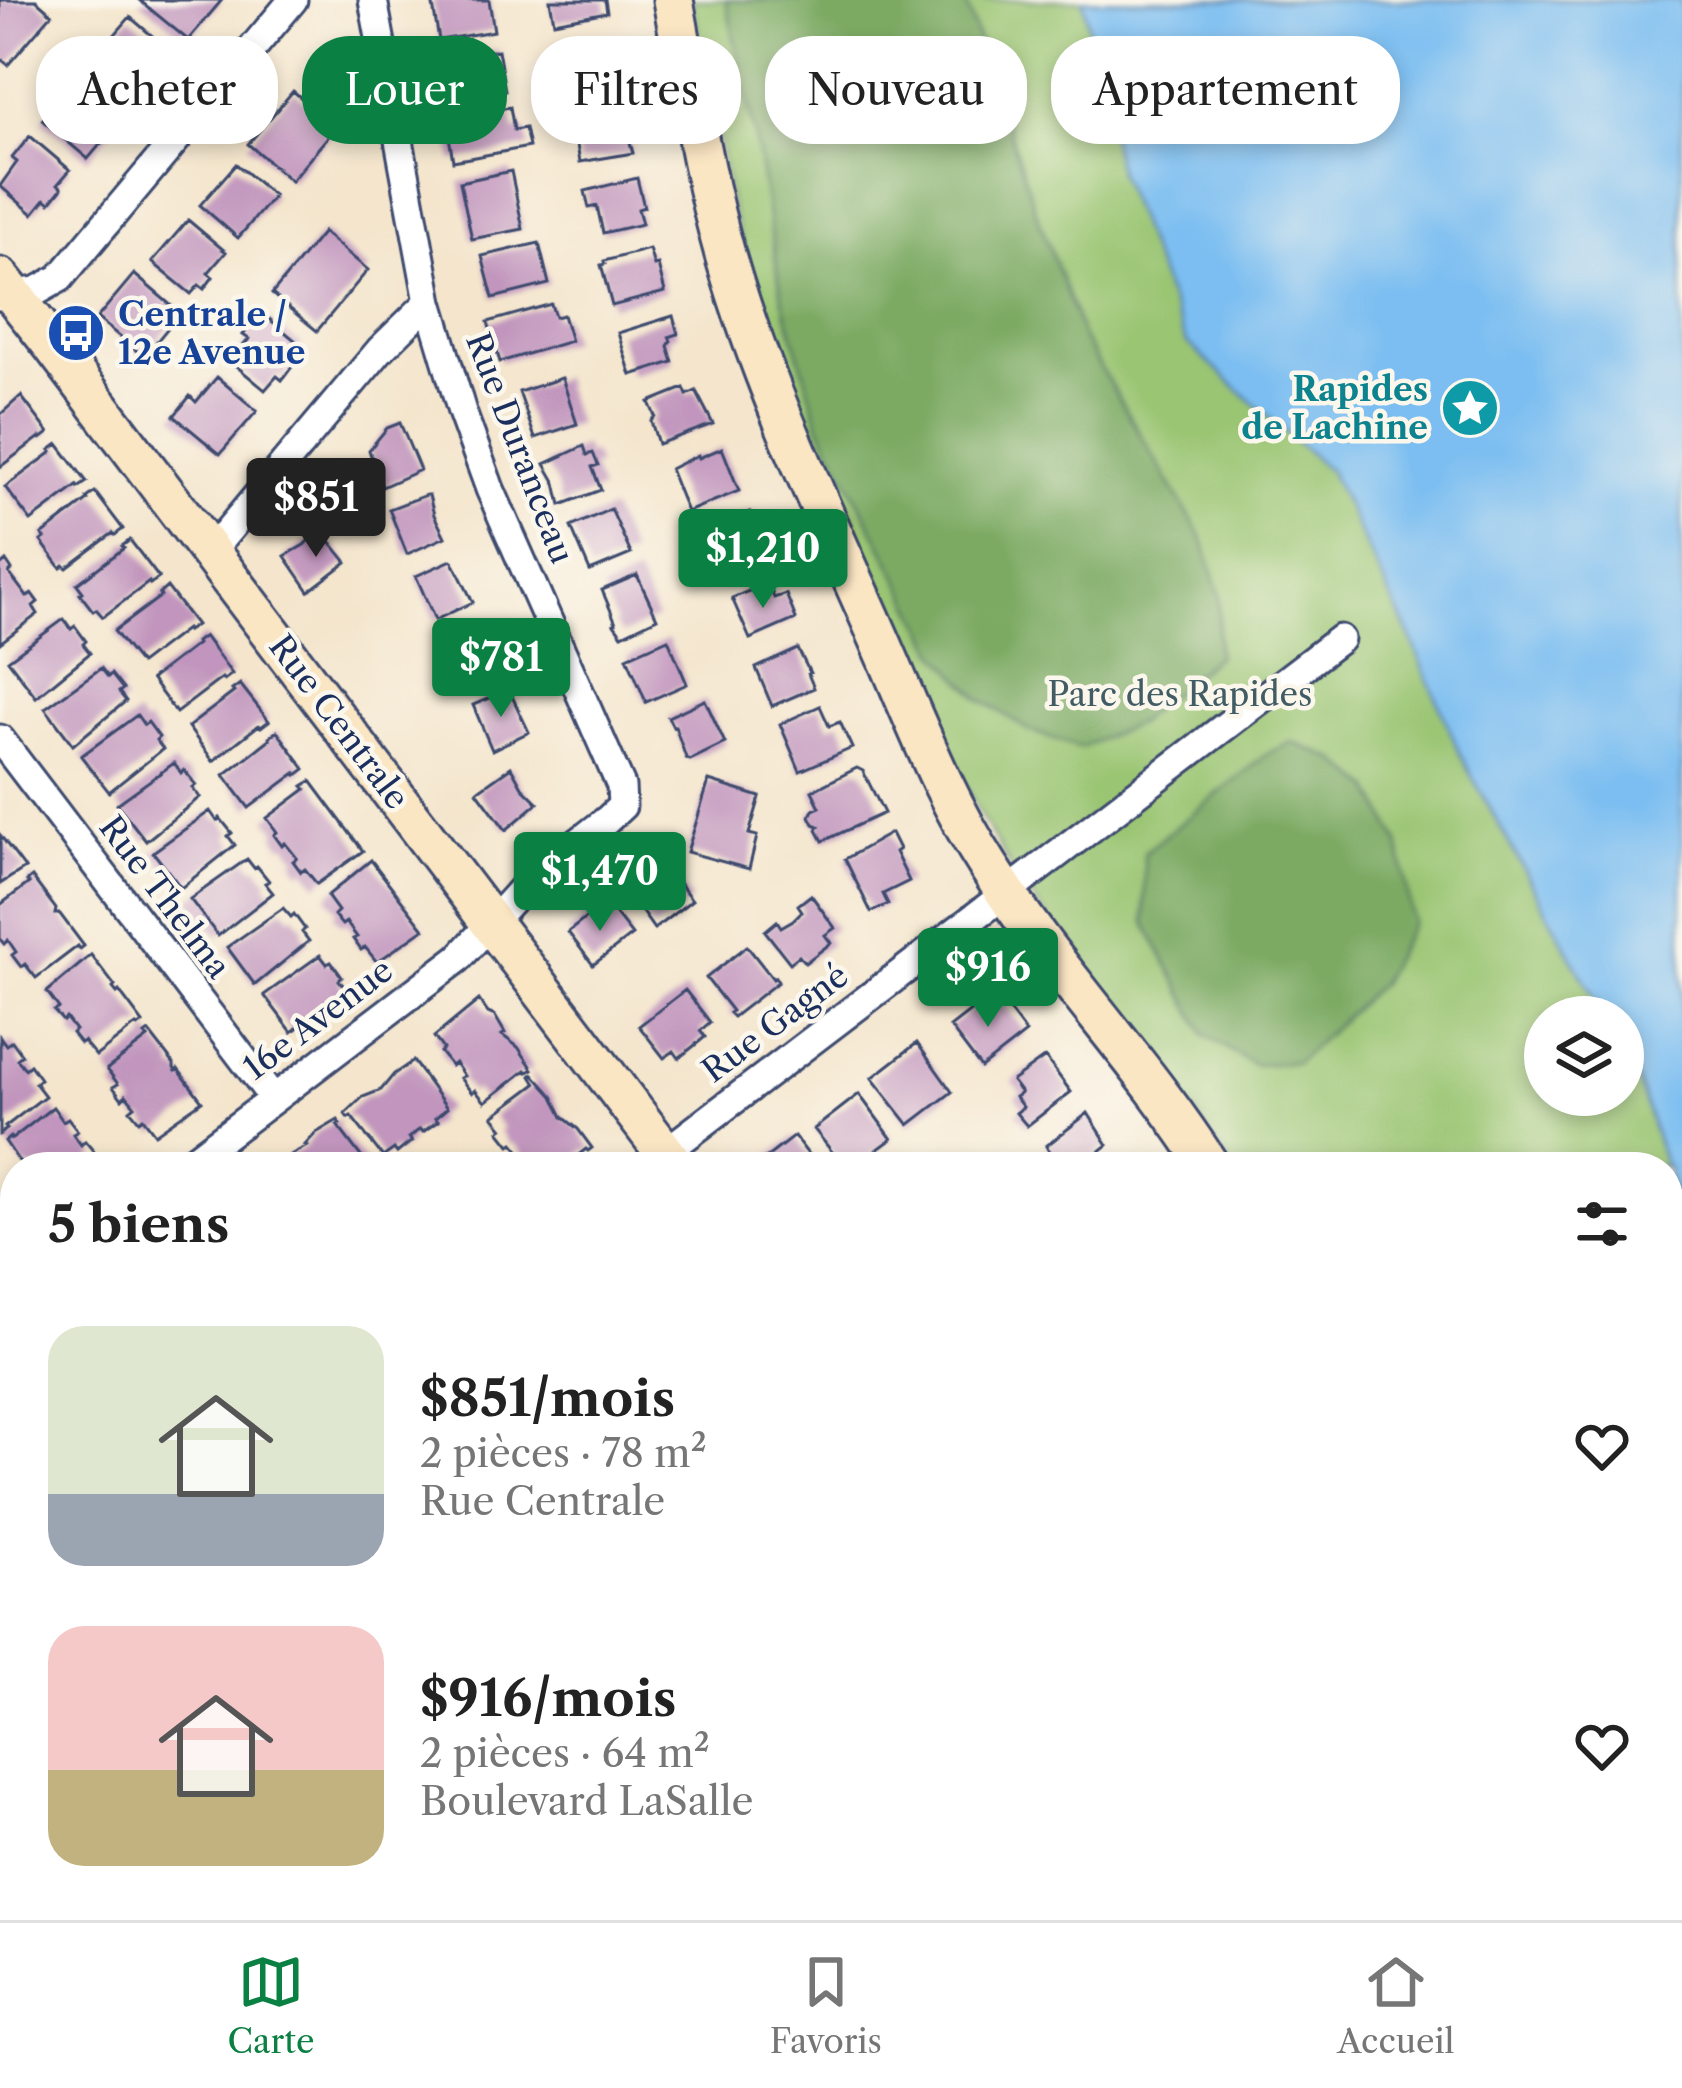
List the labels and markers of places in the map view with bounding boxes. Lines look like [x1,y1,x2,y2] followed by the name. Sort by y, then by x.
[118,294,306,373] place label: Centrale / 12e Avenue
[45,302,107,364] bus stop icon: Centrale / 12e Avenue
[1241,369,1428,448] place label: Rapides de Lachine
[1439,377,1501,439] place icon: Rapides de Lachine
[245,458,387,560] pin: $851
[665,509,861,611] pin: $1,210
[430,618,572,720] pin: $781
[502,832,698,934] pin: $1,470
[917,928,1059,1030] pin: $916

